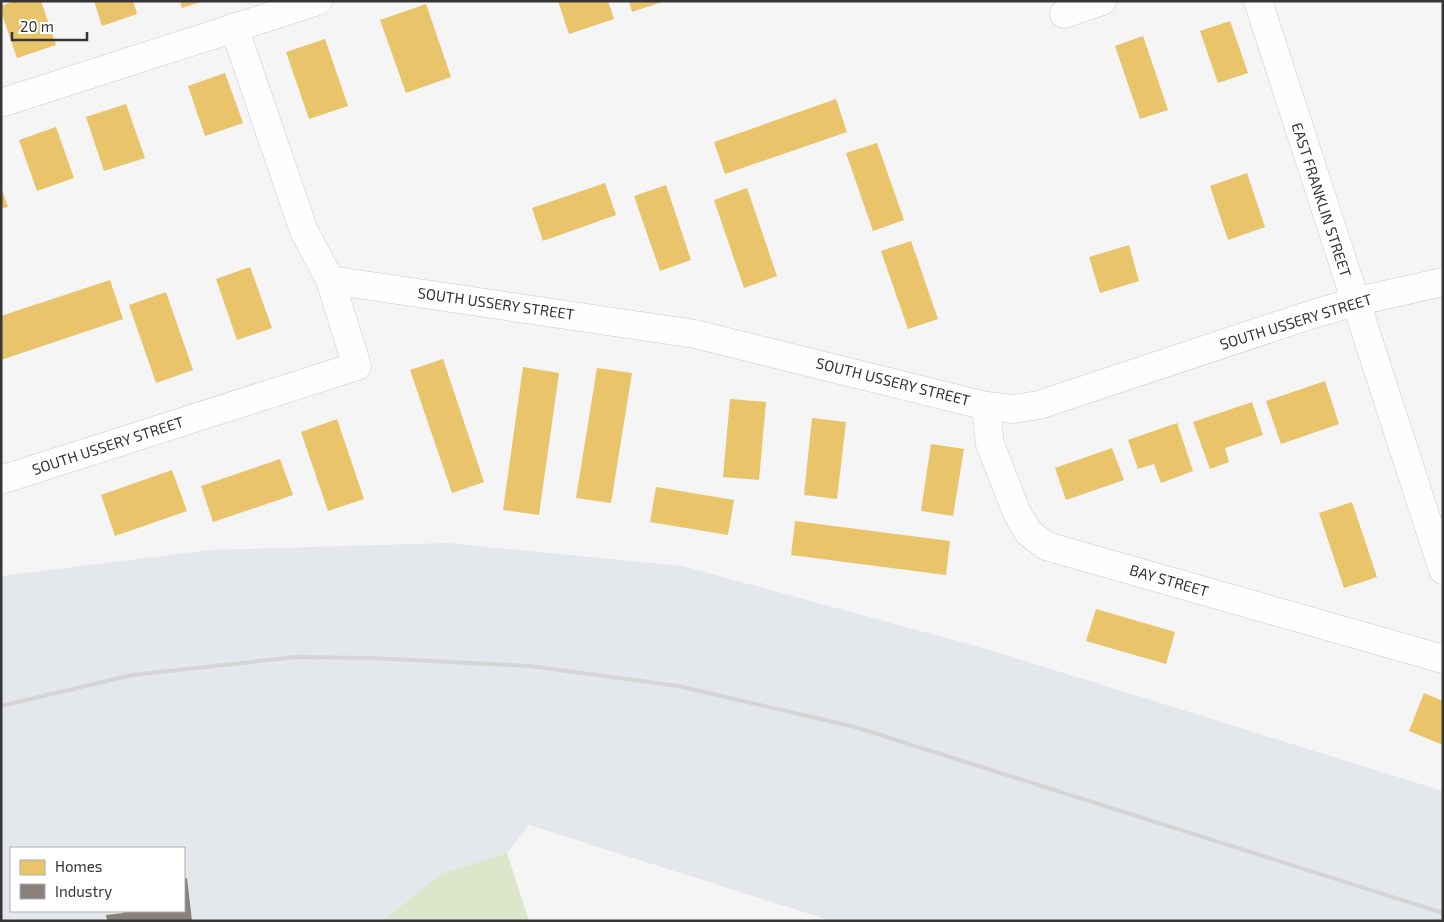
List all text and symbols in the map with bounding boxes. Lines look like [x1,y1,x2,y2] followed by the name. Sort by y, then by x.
[12,10,88,42] scale bar
[20,17,54,35] text: 20 m
[1288,120,1356,280] street label: EAST FRANKLIN STREET
[417,283,576,323] street label: SOUTH USSERY STREET
[1217,289,1374,353] street label: SOUTH USSERY STREET
[814,353,972,409] street label: SOUTH USSERY STREET
[30,412,186,478] street label: SOUTH USSERY STREET
[1128,560,1211,600] street label: BAY STREET
[10,847,185,912] legend
[55,857,102,875] text: Homes
[55,882,112,900] text: Industry

